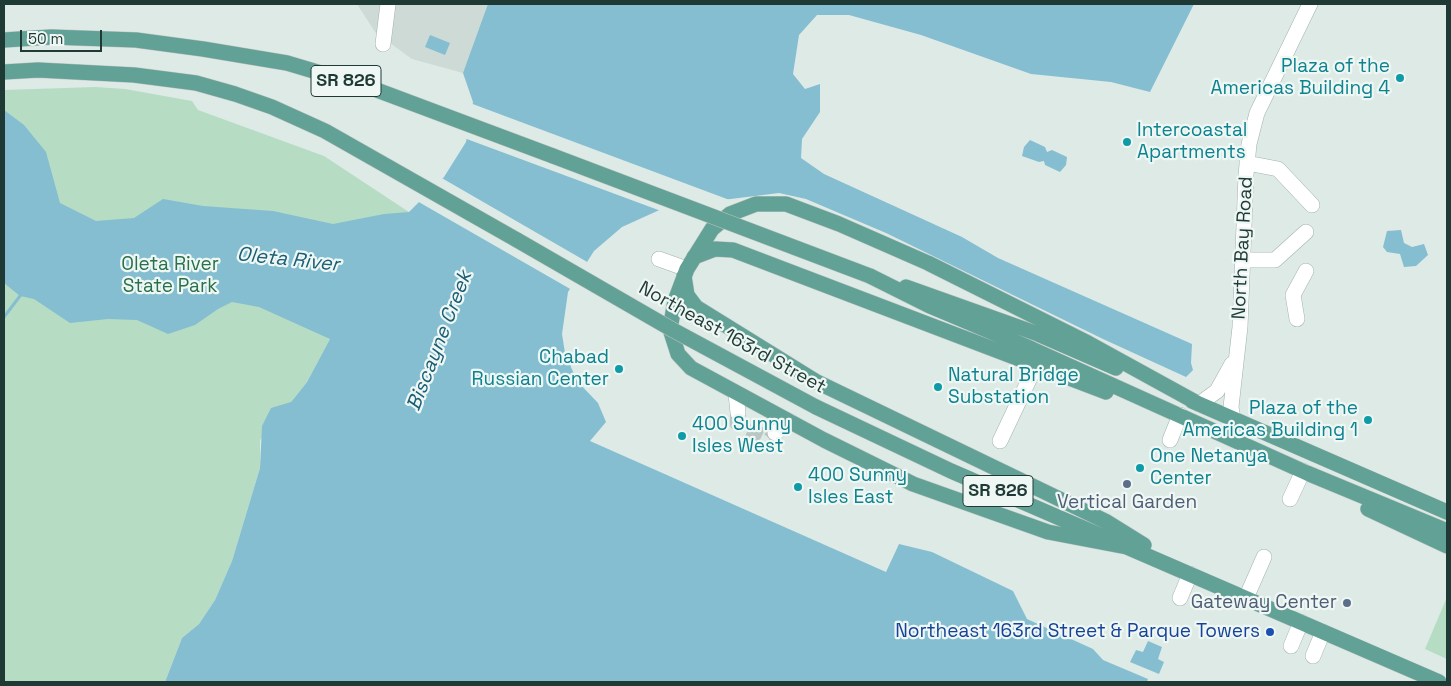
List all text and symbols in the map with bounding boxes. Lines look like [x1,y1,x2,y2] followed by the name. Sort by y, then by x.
[22,20,105,52] scale bar
[28,29,63,48] text: 50 m
[1211,56,1390,100] place label: Plaza of the Americas Building 4
[311,66,381,96] road number: SR 826
[1394,72,1406,84] marker: Plaza of the Americas Building 4
[1137,120,1247,164] place label: Intercoastal Apartments
[1121,136,1133,148] marker: Intercoastal Apartments
[1228,176,1258,320] street label: North Bay Road
[236,243,340,277] water label: Oleta River
[121,254,219,298] park label: Oleta River State Park
[402,268,478,414] water label: Biscayne Creek
[634,277,830,399] street label: Northeast 163rd Street
[472,347,609,391] place label: Chabad Russian Center
[613,363,625,375] marker: Chabad Russian Center
[948,365,1079,409] place label: Natural Bridge Substation
[932,381,944,393] marker: Natural Bridge Substation
[1182,398,1358,442] place label: Plaza of the Americas Building 1
[692,414,791,458] place label: 400 Sunny Isles West
[1362,414,1374,426] marker: Plaza of the Americas Building 1
[676,430,688,442] marker: 400 Sunny Isles West
[1150,446,1268,490] place label: One Netanya Center
[1134,462,1146,474] marker: One Netanya Center
[808,465,907,509] place label: 400 Sunny Isles East
[963,476,1033,506] road number: SR 826
[1121,478,1133,490] marker: Vertical Garden
[792,481,804,493] marker: 400 Sunny Isles East
[1057,492,1197,514] place label: Vertical Garden
[1191,592,1337,614] place label: Gateway Center
[1341,597,1353,609] marker: Gateway Center
[895,621,1260,643] place label: Northeast 163rd Street & Parque Towers
[1264,626,1276,638] marker: Northeast 163rd Street & Parque Towers

